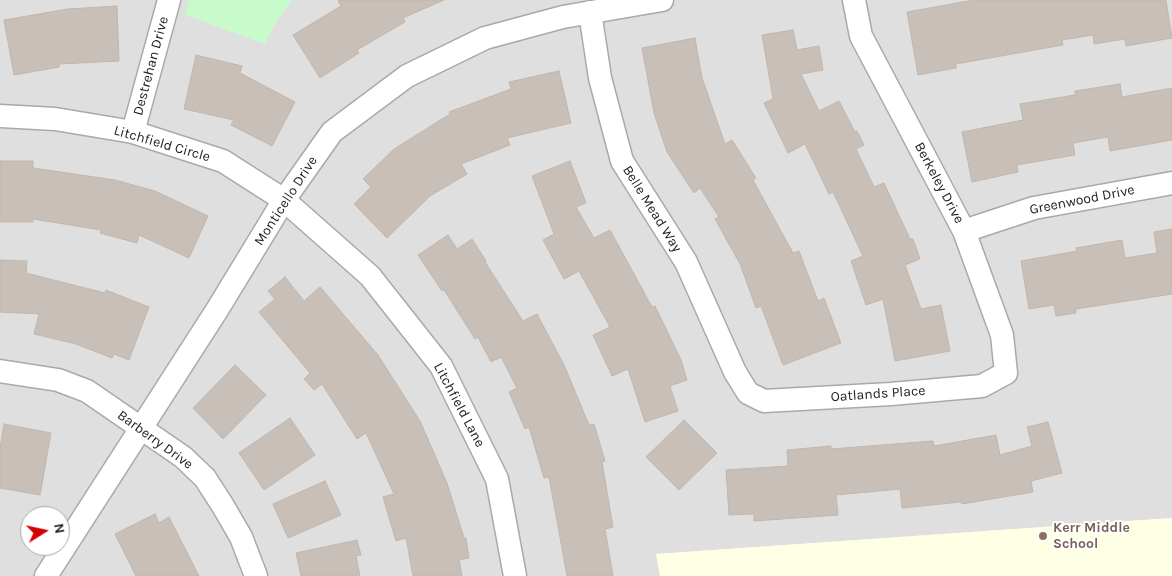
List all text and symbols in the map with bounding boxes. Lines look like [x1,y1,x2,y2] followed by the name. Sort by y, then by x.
[130,15,172,117] street label: Destrehan Drive
[112,122,212,166] street label: Litchfield Circle
[911,139,967,227] street label: Berkeley Drive
[251,153,321,249] street label: Monticello Drive
[619,163,685,255] street label: Belle Mead Way
[1028,182,1136,218] street label: Greenwood Drive
[430,360,488,450] street label: Litchfield Lane
[830,382,926,406] street label: Oatlands Place
[114,407,196,473] street label: Barberry Drive
[20,506,70,556] north arrow
[1053,520,1130,552] place label: Kerr Middle School
[50,522,69,535] text: N
[1037,530,1049,542] marker: Kerr Middle School

